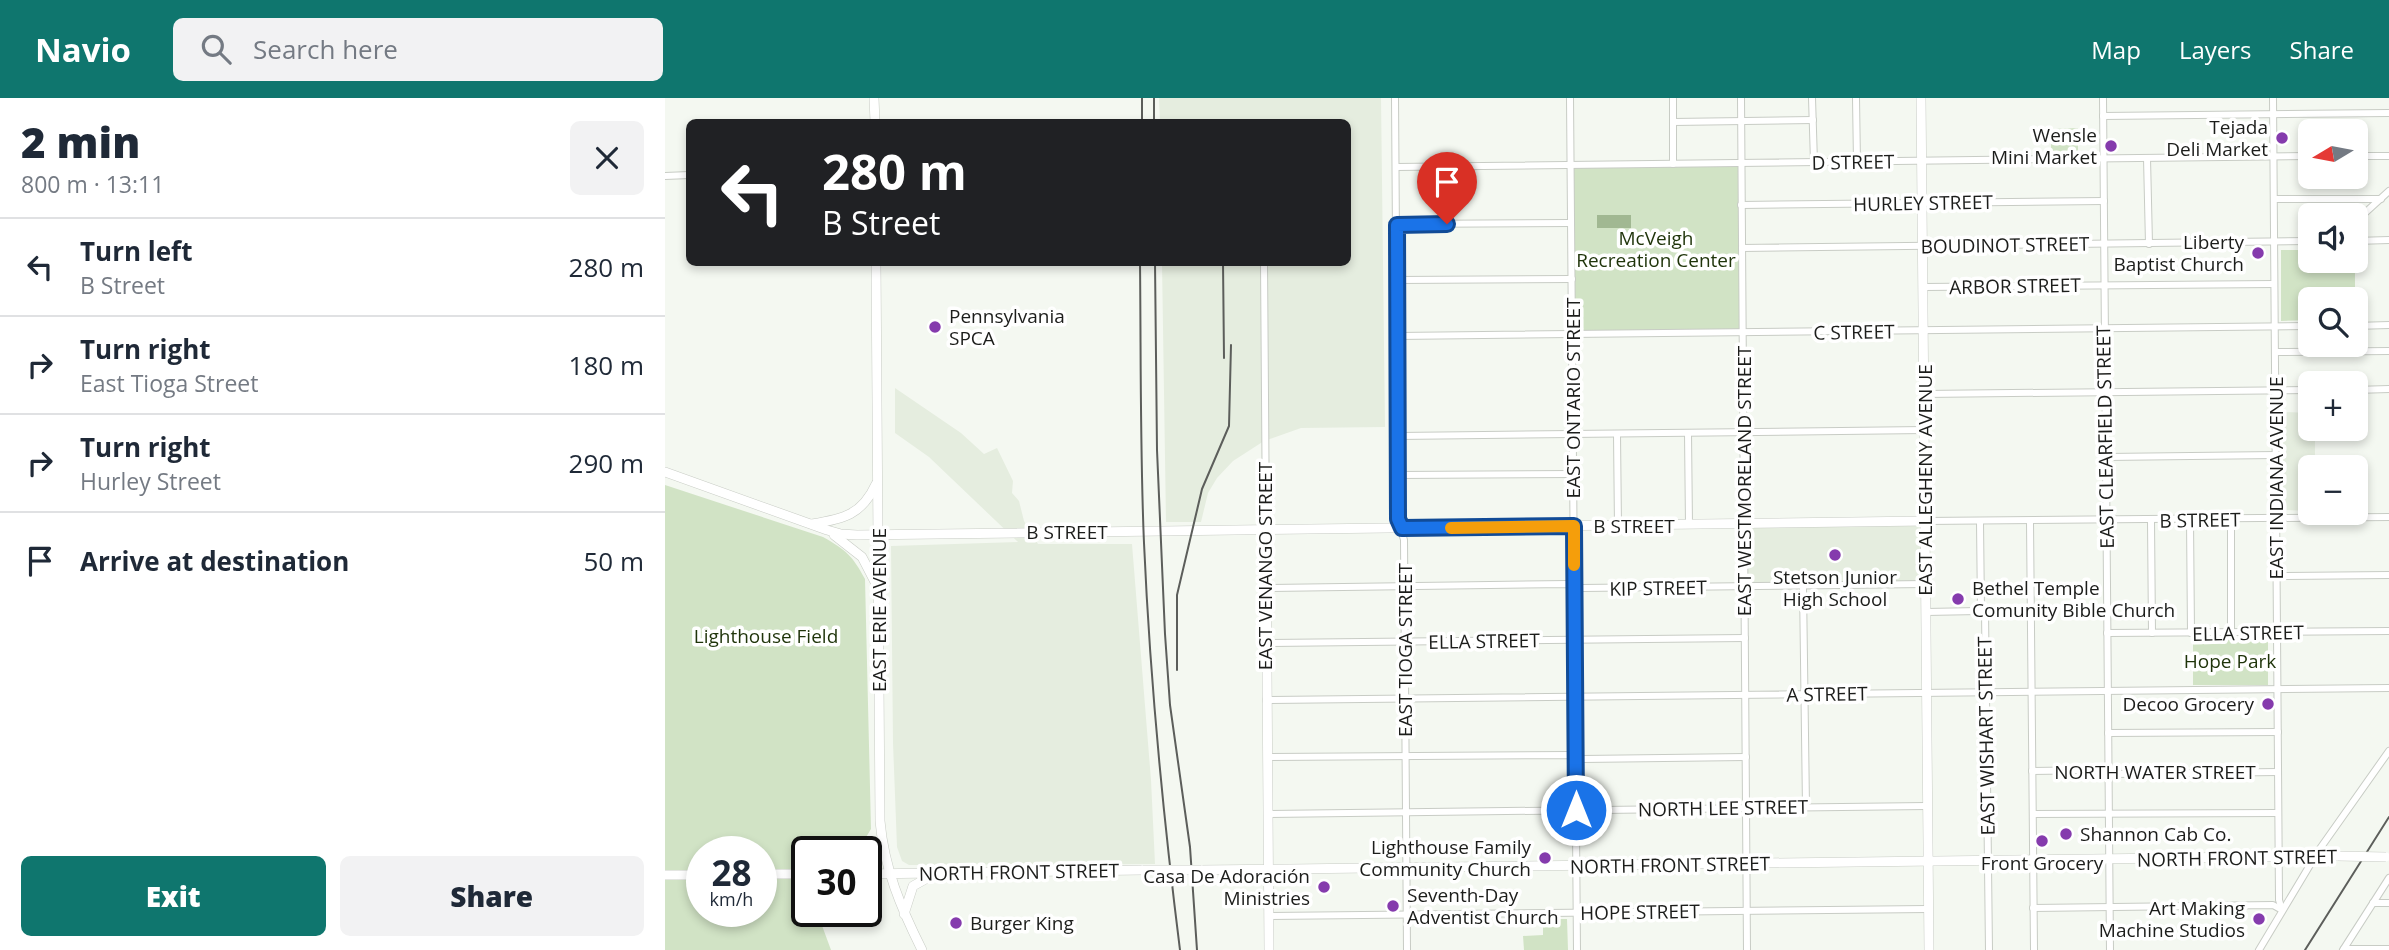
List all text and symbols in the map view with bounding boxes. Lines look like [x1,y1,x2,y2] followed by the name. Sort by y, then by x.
[173,18,663,81] search box
[35,27,131,72] text: Navio
[197,30,235,68] icon: search
[253,31,398,67] text: Search here
[2091,33,2141,66] text: Map
[2179,33,2252,66] text: Layers
[2290,33,2354,66] text: Share
[21,113,140,170] text: 2 min
[2166,114,2268,162] place label: Tejada Deli Market
[2298,119,2368,189] north arrow
[2298,119,2368,525] map controls
[570,121,644,195] button: close
[1991,122,2097,170] place label: Wensle Mini Market
[2274,130,2290,146] marker: Tejada Deli Market
[822,138,967,204] text: 280 m
[2103,138,2119,154] marker: Wensle Mini Market
[707,147,798,238] icon: left
[1811,148,1895,176] street label: D STREET
[1417,152,1477,224] pin
[1428,163,1466,201] icon: arrive
[21,168,164,200] text: 800 m · 13:11
[1853,189,1994,217] street label: HURLEY STREET
[822,201,940,244] text: B Street
[2298,203,2368,273] button: sound
[1576,225,1736,273] park label: McVeigh Recreation Center
[2113,229,2244,277] place label: Liberty Baptist Church
[1920,231,2090,259] street label: BOUDINOT STREET
[80,233,192,269] text: Turn left
[2250,245,2266,261] marker: Liberty Baptist Church
[21,248,59,286] icon: left
[569,249,644,285] text: 280 m
[80,269,165,301] text: B Street
[1949,272,2082,300] street label: ARBOR STREET
[2298,287,2368,357] button: search
[1560,297,1586,498] street label: EAST ONTARIO STREET
[949,303,1065,351] place label: Pennsylvania SPCA
[1813,318,1895,346] street label: C STREET
[927,319,943,335] marker: Pennsylvania SPCA
[2090,325,2120,549] street label: EAST CLEARFIELD STREET
[80,331,211,367] text: Turn right
[1731,345,1757,616] street label: EAST WESTMORELAND STREET
[21,346,59,384] icon: right
[569,347,644,383] text: 180 m
[1912,364,1938,596] street label: EAST ALLEGHENY AVENUE
[80,367,259,399] text: East Tioga Street
[2298,371,2368,441] button: +
[2263,377,2289,579] street label: EAST INDIANA AVENUE
[80,429,211,465] text: Turn right
[21,444,59,482] icon: right
[569,445,644,481] text: 290 m
[2298,455,2368,525] button: −
[1252,461,1278,670] street label: EAST VENANGO STREET
[80,465,221,497] text: Hurley Street
[2159,506,2241,534] street label: B STREET
[1593,513,1675,539] street label: B STREET
[1026,519,1108,545] street label: B STREET
[866,528,892,692] street label: EAST ERIE AVENUE
[21,542,59,580] icon: arrive
[80,543,349,579] text: Arrive at destination
[583,543,644,579] text: 50 m
[1827,547,1843,563] marker: Stetson Junior High School
[1392,563,1418,737] street label: EAST TIOGA STREET
[1773,564,1897,612] place label: Stetson Junior High School
[1609,574,1708,602] street label: KIP STREET
[1972,575,2175,623] place label: Bethel Temple Comunity Bible Church
[1950,591,1966,607] marker: Bethel Temple Comunity Bible Church
[2192,619,2305,647] street label: ELLA STREET
[694,623,838,649] park label: Lighthouse Field
[1428,627,1541,655] street label: ELLA STREET
[1971,636,2001,836] street label: EAST WISHART STREET
[2184,648,2276,674] park label: Hope Park
[1786,680,1868,708] street label: A STREET
[2123,691,2254,717] place label: Decoo Grocery
[2260,696,2276,712] marker: Decoo Grocery
[2054,759,2256,785] street label: NORTH WATER STREET
[1539,773,1613,847] position arrow
[1638,794,1809,822] street label: NORTH LEE STREET
[2080,821,2231,847] place label: Shannon Cab Co.
[2058,826,2074,842] marker: Shannon Cab Co.
[2034,833,2050,849] marker: Front Grocery
[1359,834,1531,882] place label: Lighthouse Family Community Church
[791,836,882,927] speed limit sign: 30
[2137,843,2338,873] street label: NORTH FRONT STREET
[711,849,752,896] text: 28
[1537,850,1553,866] marker: Lighthouse Family Community Church
[1570,850,1771,880] street label: NORTH FRONT STREET
[1981,850,2104,876] place label: Front Grocery
[21,856,326,936] button: Exit
[340,856,644,936] button: Share
[919,857,1120,887] street label: NORTH FRONT STREET
[1143,863,1310,911] place label: Casa De Adoración Ministries
[1316,879,1332,895] marker: Casa De Adoración Ministries
[1407,882,1559,930] place label: Seventh-Day Adventist Church
[710,887,753,911] text: km/h
[2099,895,2245,943] place label: Art Making Machine Studios
[1385,898,1401,914] marker: Seventh-Day Adventist Church
[1580,898,1701,926] street label: HOPE STREET
[970,910,1074,936] place label: Burger King
[2251,911,2267,927] marker: Art Making Machine Studios
[948,915,964,931] marker: Burger King

